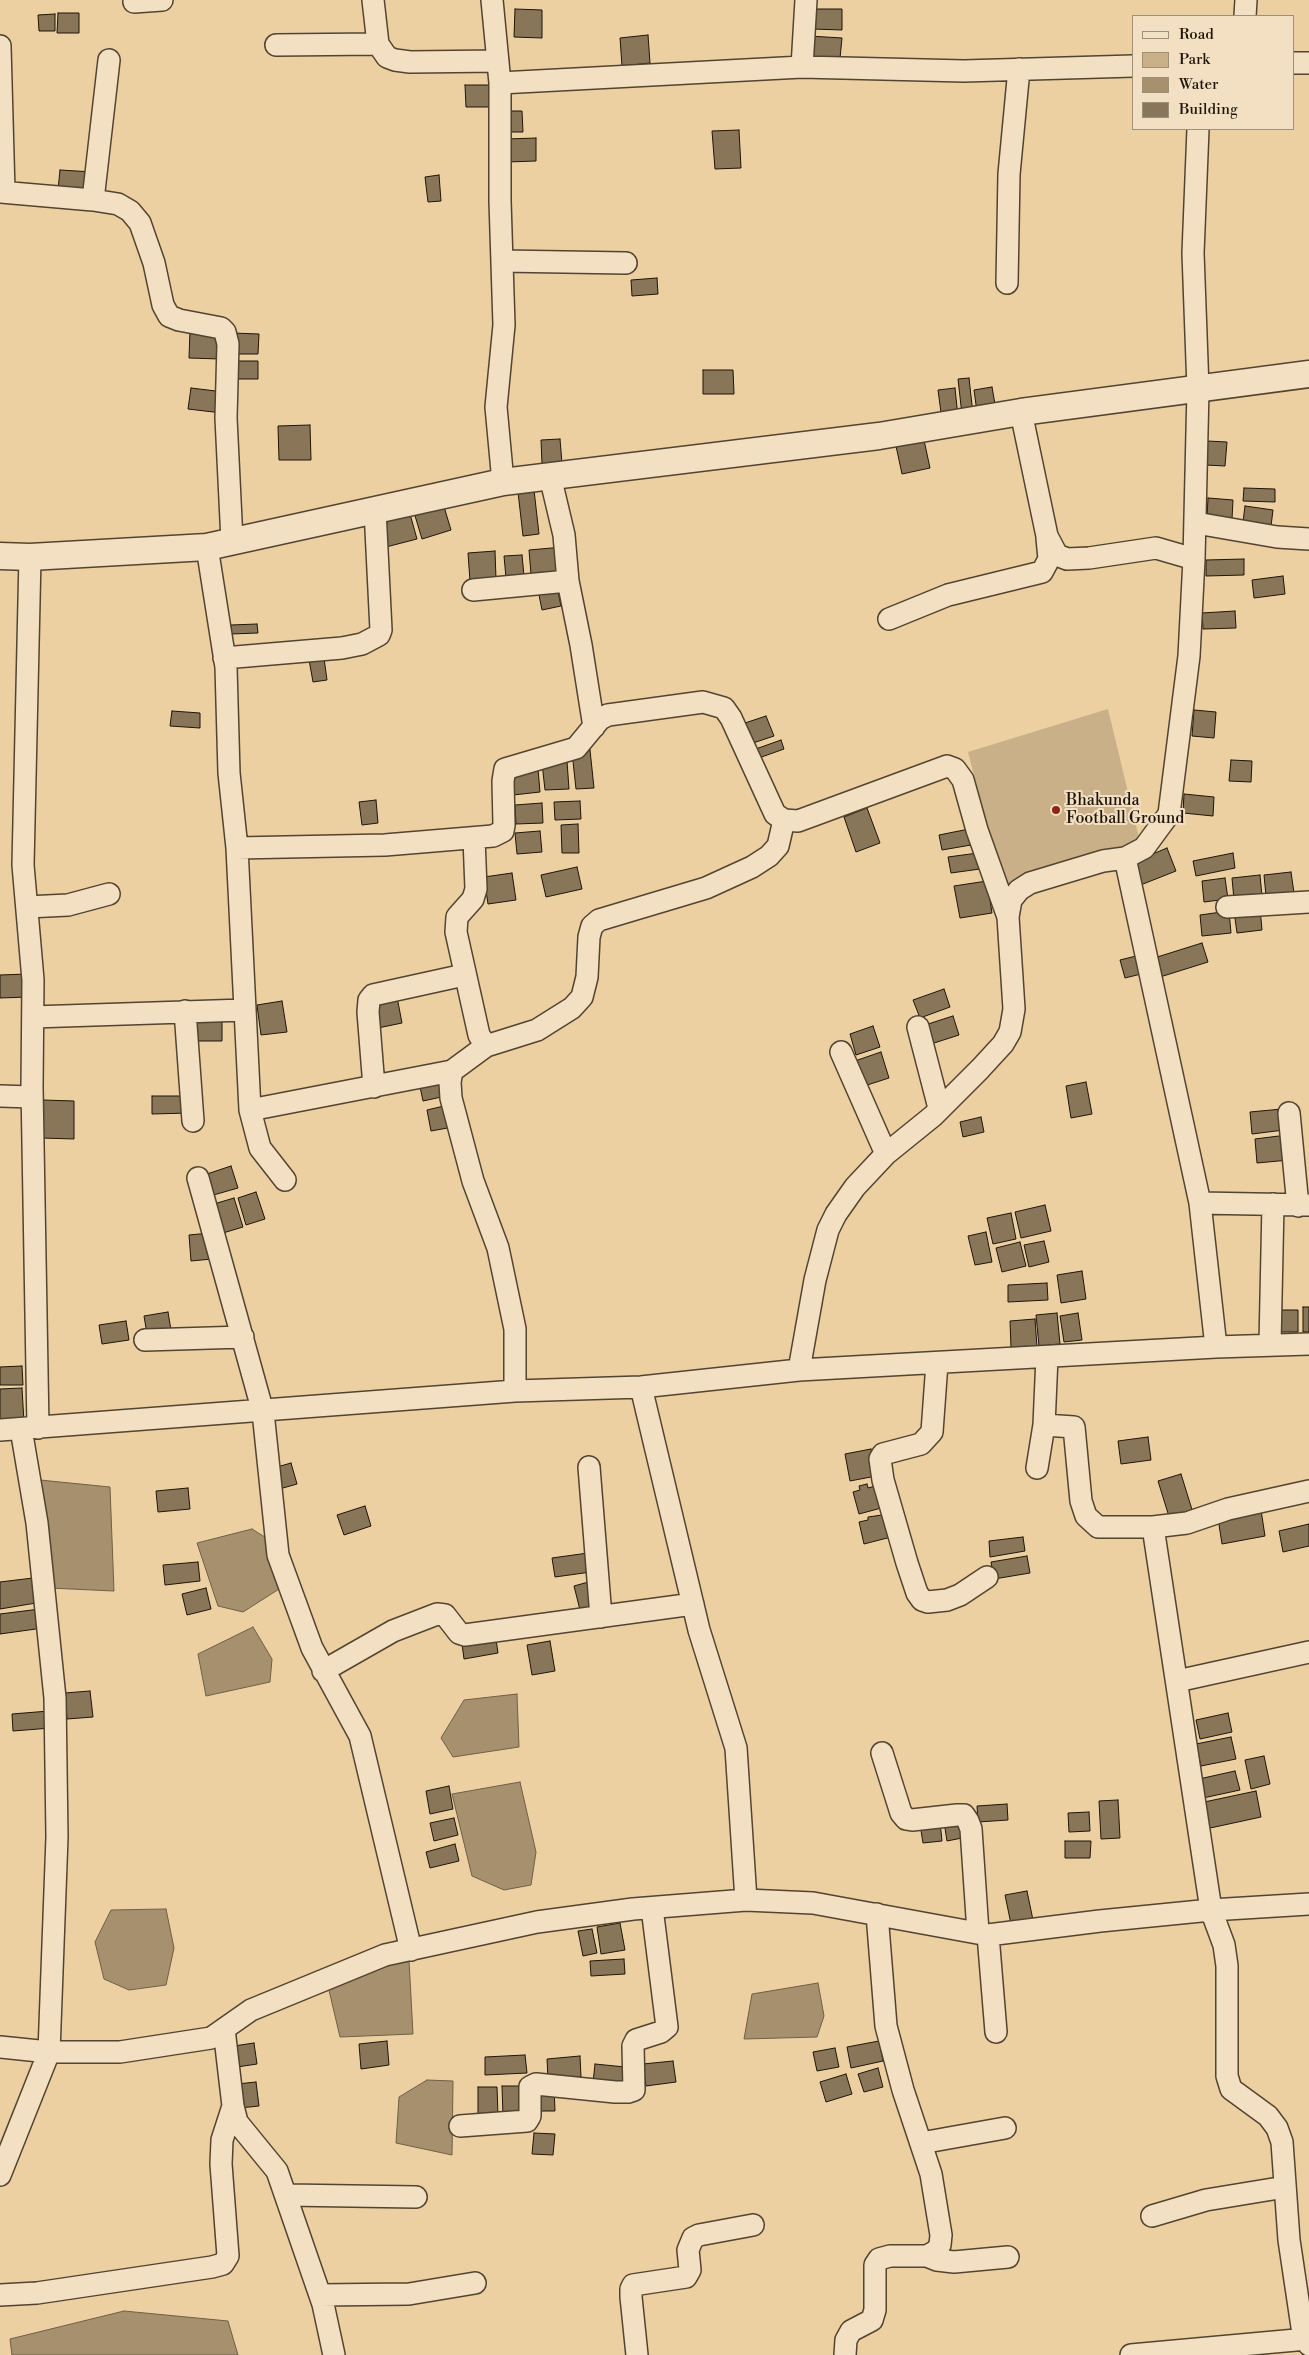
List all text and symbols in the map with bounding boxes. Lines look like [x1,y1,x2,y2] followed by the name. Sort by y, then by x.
[1132,15,1294,130] legend
[1179,25,1214,44] text: Road
[1179,50,1210,69] text: Park
[1179,75,1218,94] text: Water
[1179,100,1238,119] text: Building
[1066,791,1184,829] place label: Bhakunda Football Ground
[1050,804,1062,816] marker: Bhakunda Football Ground

